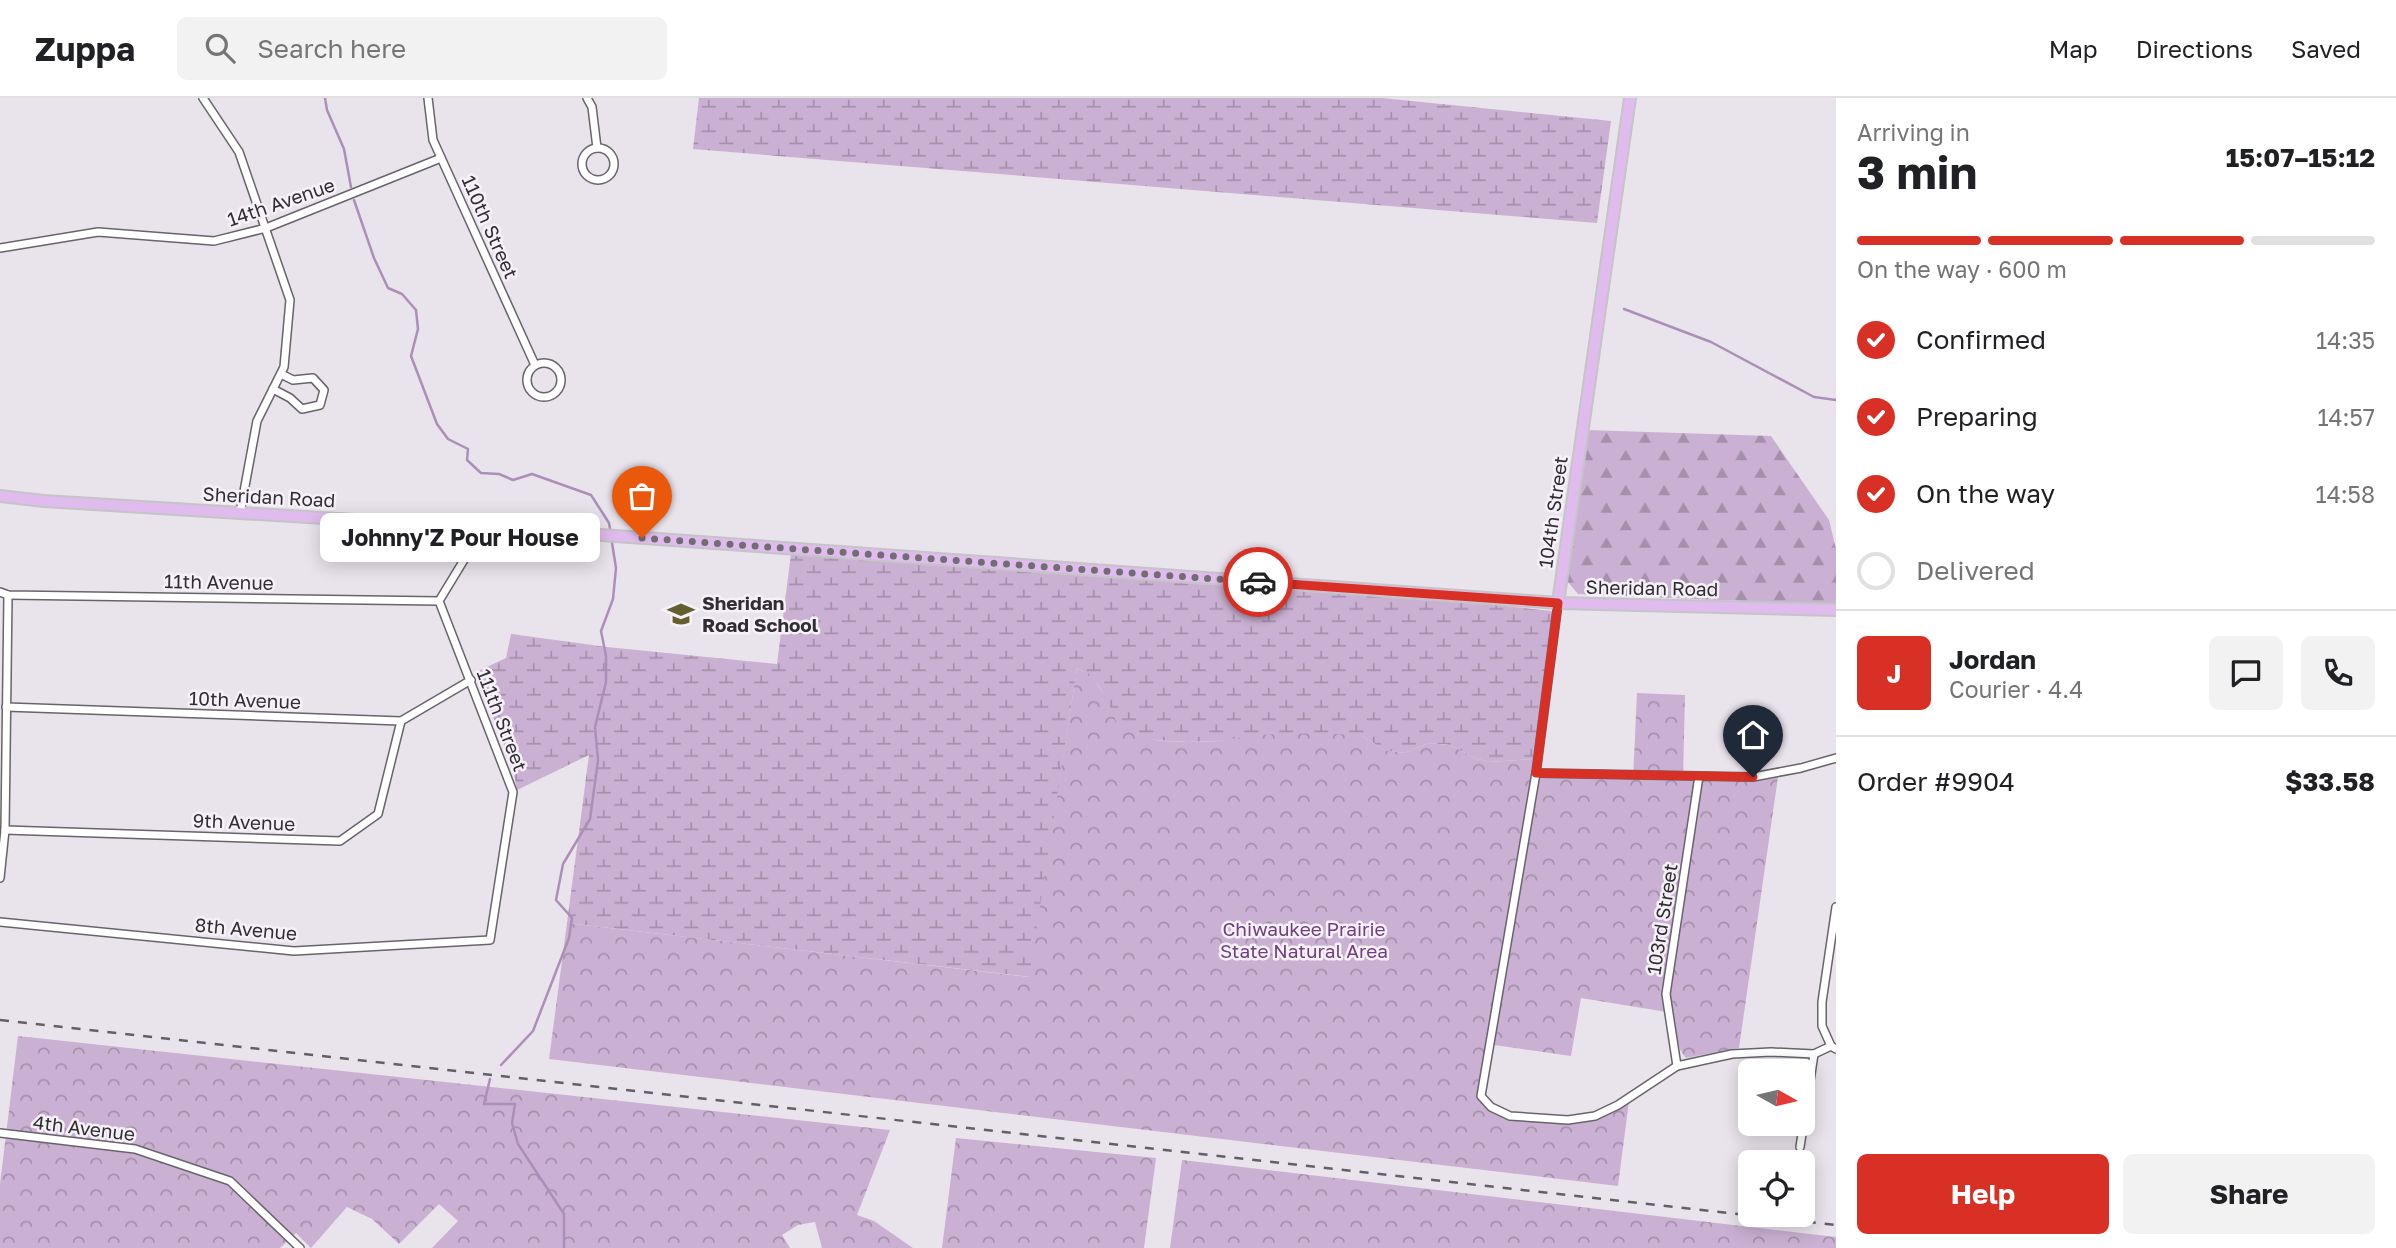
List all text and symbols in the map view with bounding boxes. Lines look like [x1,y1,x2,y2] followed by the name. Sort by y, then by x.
[177,17,667,80] search box
[35,29,135,68] text: Zuppa
[201,29,239,67] icon: search
[257,33,406,64] text: Search here
[2049,34,2098,63] text: Map
[2136,34,2253,63] text: Directions
[2291,34,2361,63] text: Saved
[1857,118,1970,146] text: Arriving in
[2226,142,2375,173] text: 15:07–15:12
[1857,144,1977,199] text: 3 min
[224,172,337,231] street label: 14th Avenue
[457,172,523,282] street label: 110th Street
[1857,255,2067,283] text: On the way · 600 m
[1857,321,1895,359] icon: check
[1916,324,2046,355] text: Confirmed
[2316,326,2375,354] text: 14:35
[1857,398,1895,436] icon: check
[1916,401,2038,432] text: Preparing
[2317,403,2375,431] text: 14:57
[1533,454,1572,569] street label: 104th Street
[612,466,672,538] pin
[1857,475,1895,513] icon: check
[623,477,661,515] icon: bag
[1916,478,2055,509] text: On the way
[2316,480,2375,508] text: 14:58
[202,482,336,511] street label: Sheridan Road
[320,514,600,562] callout: Johnny'Z Pour House
[341,523,579,551] text: Johnny'Z Pour House
[1223,547,1293,617] courier
[1916,555,2035,586] text: Delivered
[1239,563,1277,601] icon: car
[164,569,274,594] street label: 11th Avenue
[1585,575,1719,600] street label: Sheridan Road
[702,591,818,636] place label: Sheridan Road School
[666,599,696,629] school or university icon: Sheridan Road School
[2209,636,2283,710] button: chat
[2301,636,2375,710] button: phone
[1949,644,2036,675] text: Jordan
[1887,658,1901,689] text: J
[472,665,533,774] street label: 111th Street
[1949,675,2083,703] text: Courier · 4.4
[189,686,301,713] street label: 10th Avenue
[1723,705,1783,777] pin
[1734,716,1772,754] icon: home
[1857,766,2015,797] text: Order #9904
[2285,766,2375,797] text: $33.58
[192,808,296,835] street label: 9th Avenue
[1641,862,1682,976] street label: 103rd Street
[194,913,298,944] street label: 8th Avenue
[1220,917,1388,962] park label: Chiwaukee Prairie State Natural Area
[1738,1059,1815,1136] north arrow
[1738,1059,1815,1227] map controls
[32,1110,136,1145] street label: 4th Avenue
[1738,1150,1815,1227] button: locate
[1857,1154,2109,1234] button: Help
[2123,1154,2375,1234] button: Share

